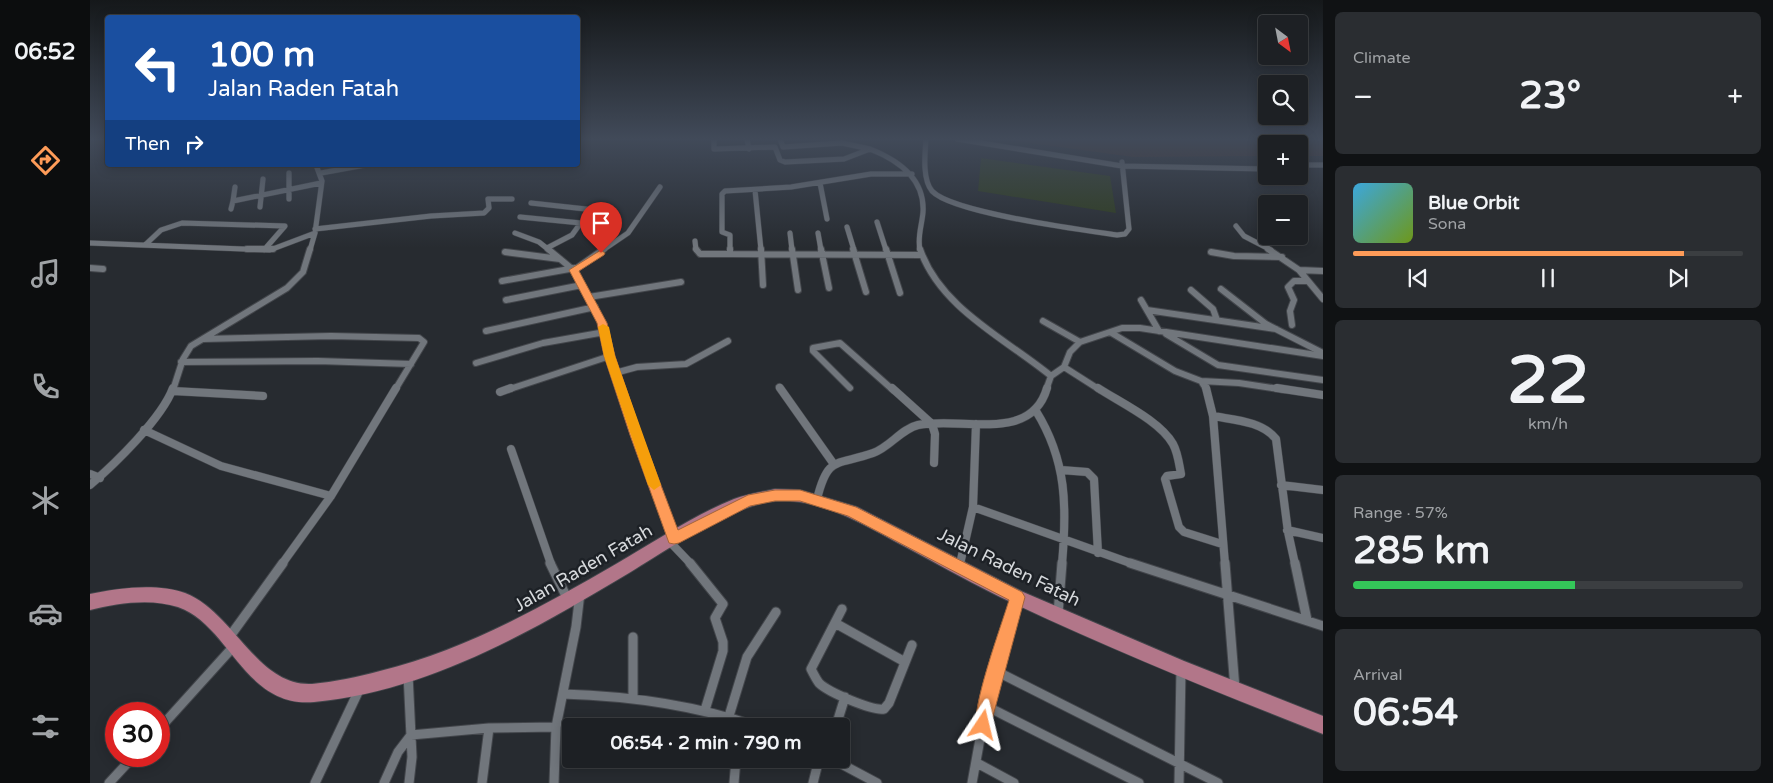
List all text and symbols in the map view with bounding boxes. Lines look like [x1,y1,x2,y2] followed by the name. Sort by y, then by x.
[1258,15,1308,65] north arrow
[1258,15,1308,245] map controls
[208,34,315,76] text: 100 m
[125,35,190,100] icon: left
[15,39,75,65] text: 06:52
[1353,48,1411,68] text: Climate
[1519,73,1581,119] text: 23°
[1258,75,1308,125] button: search
[208,76,399,102] text: Jalan Raden Fatah
[1353,80,1373,114] text: −
[1727,80,1743,114] text: +
[180,130,208,158] icon: right
[125,133,170,155] text: Then
[1258,135,1308,185] button: +
[28,143,63,178] icon: directions
[1428,192,1520,214] text: Blue Orbit
[1258,195,1308,245] button: −
[580,202,622,253] pin
[587,209,615,237] icon: arrive
[1428,214,1466,234] text: Sona
[28,256,63,291] icon: music
[1404,264,1432,292] icon: previous
[1534,264,1562,292] icon: pause
[1664,264,1692,292] icon: next
[1507,342,1589,421] text: 22
[28,369,63,404] icon: phone
[1528,414,1568,434] text: km/h
[28,483,63,518] icon: climate
[1353,503,1448,523] text: Range · 57%
[510,519,656,617] street label: Jalan Raden Fatah
[934,523,1084,611] street label: Jalan Raden Fatah
[1353,528,1490,574] text: 285 km
[28,596,63,631] icon: car
[1353,665,1402,685] text: Arrival
[1353,690,1458,736] text: 06:54
[956,698,1008,750] position arrow
[105,702,170,767] speed limit sign: 30
[28,709,63,744] icon: filters
[610,732,802,754] text: 06:54 · 2 min · 790 m

